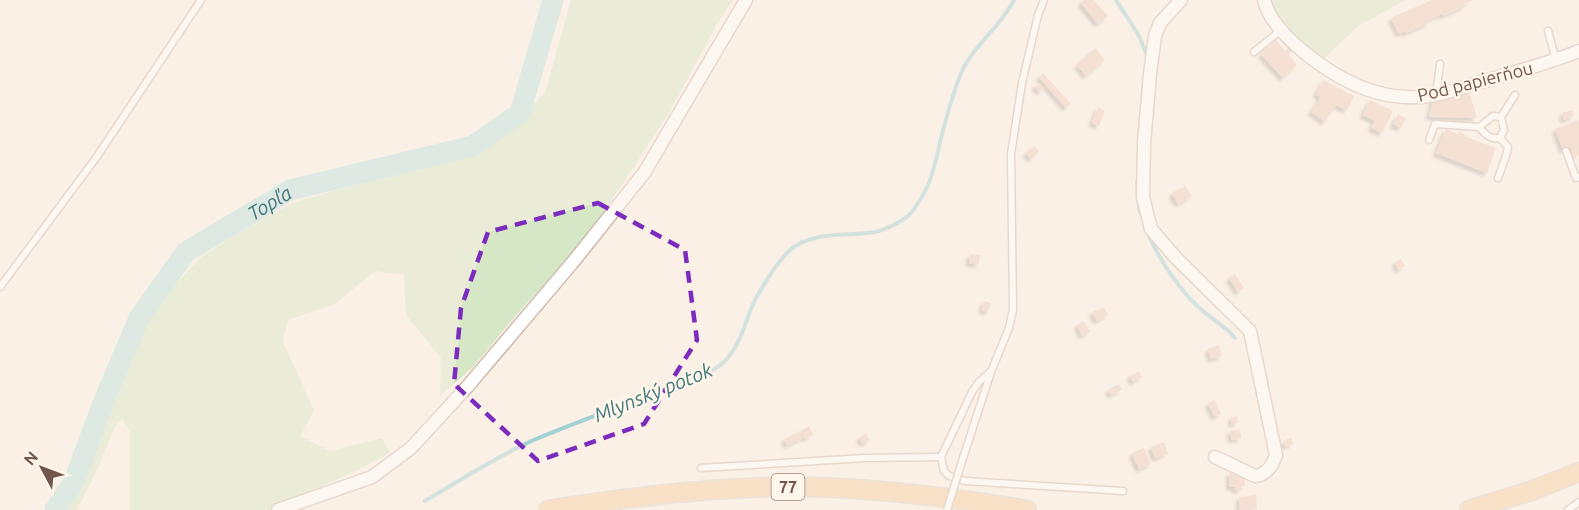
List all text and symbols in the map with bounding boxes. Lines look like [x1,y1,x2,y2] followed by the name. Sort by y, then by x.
[1415,57,1535,105] street label: Pod papierňou
[243,180,295,224] water label: Topľa
[590,357,716,426] water label: Mlynský potok
[12,438,72,498] north arrow
[20,448,41,469] text: N
[772,474,804,500] road number: 77

